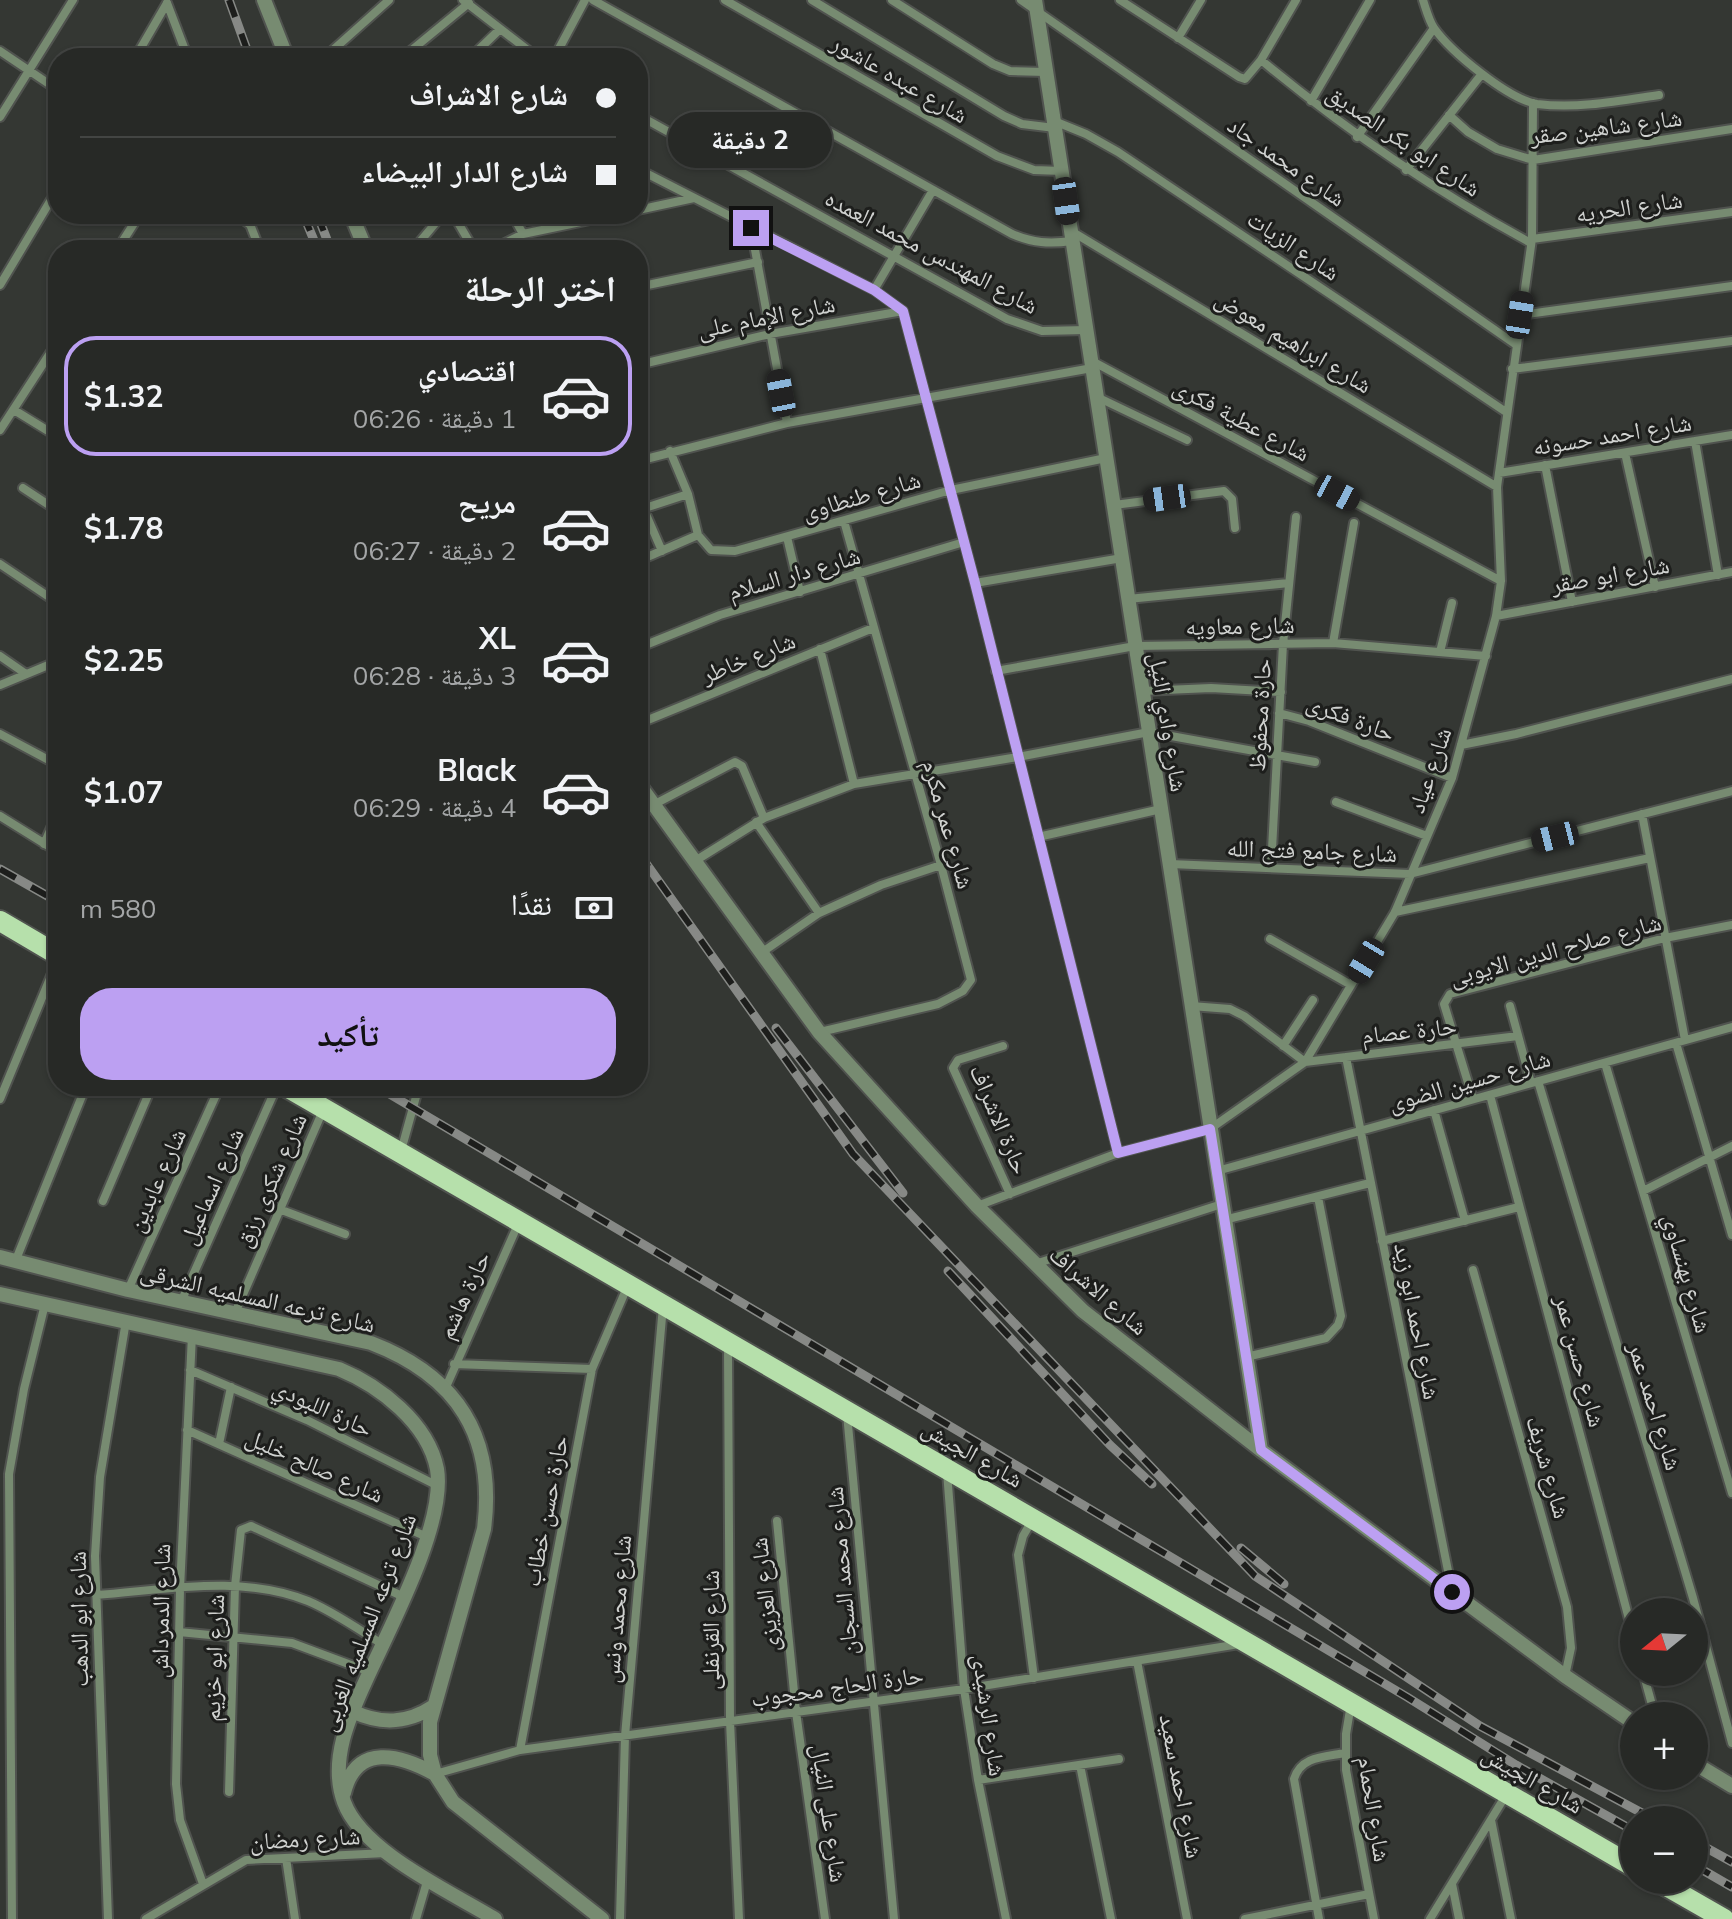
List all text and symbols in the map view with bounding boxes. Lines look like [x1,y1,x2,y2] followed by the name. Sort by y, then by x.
[825,26,974,130] street label: شارع عبده عاشور
[409,75,568,113] text: شارع الاشراف
[1321,77,1487,204] street label: شارع ابو بكر الصديق
[1527,102,1684,151] street label: شارع شاهين صقر
[1221,109,1352,214] street label: شارع محمد جاد
[669,112,833,168] callout: 2 دقيقة
[711,123,789,156] text: 2 دقيقة
[361,152,568,190] text: شارع الدار البيضاء
[1051,176,1081,226] car
[820,182,1044,321] street label: شارع المهندس محمد العمده
[1574,184,1684,229] street label: شارع الحريه
[1241,203,1346,288] street label: شارع الزيات
[733,210,769,246] route end
[464,265,616,310] text: اختر الرحلة
[1209,282,1378,401] street label: شارع ابراهيم معوض
[695,288,838,346] street label: شارع الإمام على
[1504,289,1536,341] car
[418,351,516,389] text: اقتصادي
[540,360,612,432] icon: car
[765,367,797,419] car
[1168,370,1315,468] street label: شارع عطية فكرى
[84,377,163,415] text: $1.32
[353,402,516,435] text: 1 دقيقة · 06:26
[1530,407,1694,462] street label: شارع احمد حسونه
[798,464,924,527] street label: شارع طنطاوى
[1310,471,1364,515] car
[458,483,516,521] text: مريح
[1142,483,1192,513] car
[540,492,612,564] icon: car
[84,509,163,547] text: $1.78
[353,534,516,567] text: 2 دقيقة · 06:27
[724,540,864,608] street label: شارع دار السلام
[1548,549,1672,600] street label: شارع ابو صقر
[1185,609,1295,642] street label: شارع معاويه
[479,619,516,657] text: XL
[540,624,612,696] icon: car
[696,625,800,691] street label: شارع خاطر
[84,641,163,679] text: $2.25
[1138,650,1195,795] street label: شارع وادي النيل
[1241,658,1277,772] street label: حارة محفوظ
[353,659,516,692] text: 3 دقيقة · 06:28
[1303,686,1399,748] street label: حارة فكرى
[1400,723,1459,817] street label: شارع عياد
[437,751,516,789] text: Black
[540,756,612,828] icon: car
[914,756,982,893] street label: شارع عمر مكرم
[84,773,163,811] text: $1.07
[353,791,516,824] text: 4 دقيقة · 06:29
[1529,820,1581,854] car
[1226,832,1398,869] street label: شارع جامع فتح الله
[511,885,552,923] text: نقدًا
[572,886,616,930] icon: cash
[80,892,156,925] text: 580 m
[1446,906,1665,993] street label: شارع صلاح الدين الايوبى
[1343,934,1389,988] car
[80,988,616,1080] button: تأكيد
[1360,1010,1458,1052] street label: حارة عصام
[1384,1042,1554,1118] street label: شارع حسين الضوى
[963,1060,1037,1178] street label: حارة الاشراف
[227,1108,314,1252] street label: شارع شكرى رزق
[172,1123,251,1249] street label: شارع اسماعيل
[120,1124,193,1237] street label: شارع عابدين
[1652,1210,1719,1338] street label: شارع بهنساوي
[1043,1239,1155,1342] street label: شارع الاشراف
[1387,1240,1448,1402] street label: شارع احمد ابو زيد
[430,1246,498,1345] street label: حارة هاشم
[137,1255,378,1340] street label: شارع ترعه المسلميه الشرقى
[1548,1291,1613,1430] street label: شارع حسن عمر
[1621,1337,1690,1474] street label: شارع احمد عمر
[266,1371,378,1448] street label: حارة اللبودي
[917,1412,1029,1495] street label: شارع الجيش
[1519,1412,1578,1522] street label: شارع شريف
[241,1421,389,1510] street label: شارع صالح خليل
[516,1433,574,1589] street label: حارة حسن خطاب
[819,1485,864,1657] street label: شارع محمد السجان
[312,1509,423,1735] street label: شارع ترعه المسلميه الغربى
[595,1534,638,1684] street label: شارع محمد ونس
[743,1536,786,1654] street label: شارع العزيزى
[144,1543,177,1679] street label: شارع الدمرداش
[62,1551,95,1687] street label: شارع ابو الدهب
[695,1570,726,1690] street label: شارع القرنفلى
[1434,1574,1470,1610] route start
[196,1594,232,1722] street label: شارع ابو خزيم
[1620,1598,1708,1686] north arrow
[1620,1598,1708,1894] map controls
[966,1652,1013,1778] street label: شارع الرشيدى
[749,1659,925,1714] street label: حارة الحاج محجوب
[1620,1702,1708,1790] button: +
[1152,1711,1211,1861] street label: شارع احمد سعيد
[1477,1738,1589,1821] street label: شارع الجيش
[804,1742,855,1884] street label: شارع على النيال
[1350,1754,1398,1864] street label: شارع الحمام
[1620,1806,1708,1894] button: −
[249,1820,361,1857] street label: شارع رمضان

